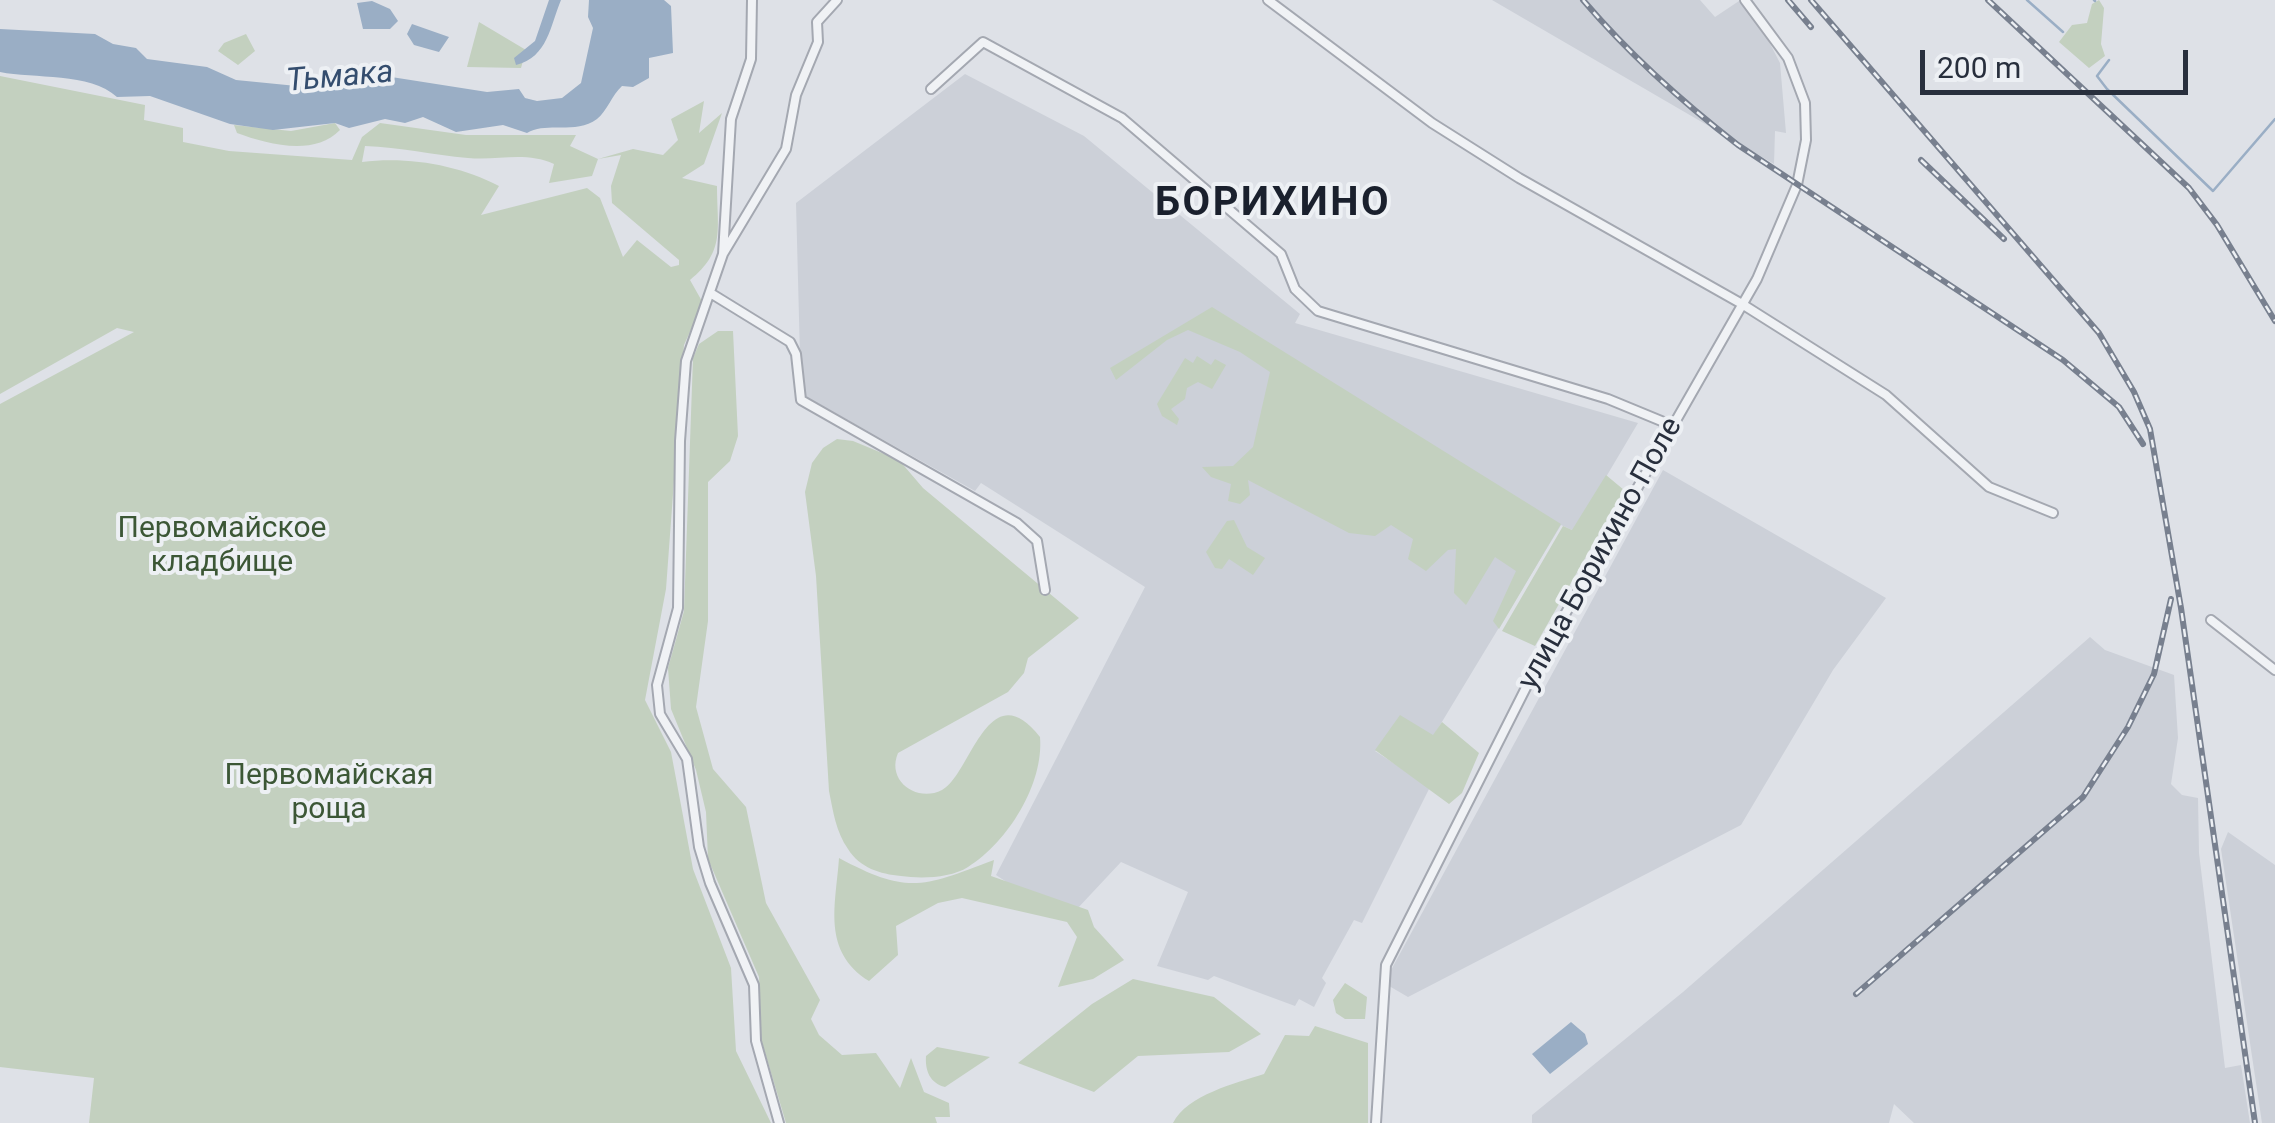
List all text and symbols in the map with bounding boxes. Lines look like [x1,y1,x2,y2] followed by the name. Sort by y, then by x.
[1925,30,2192,92] scale bar
[1937,50,2021,85] text: 200 m
[285,54,395,102] water label: Тьмака
[1155,181,1391,229] district label: БОРИХИНО
[1511,412,1691,696] street label: улица Борихино Поле
[118,511,326,582] park label: Первомайское кладбище
[224,758,434,828] park label: Первомайская роща

